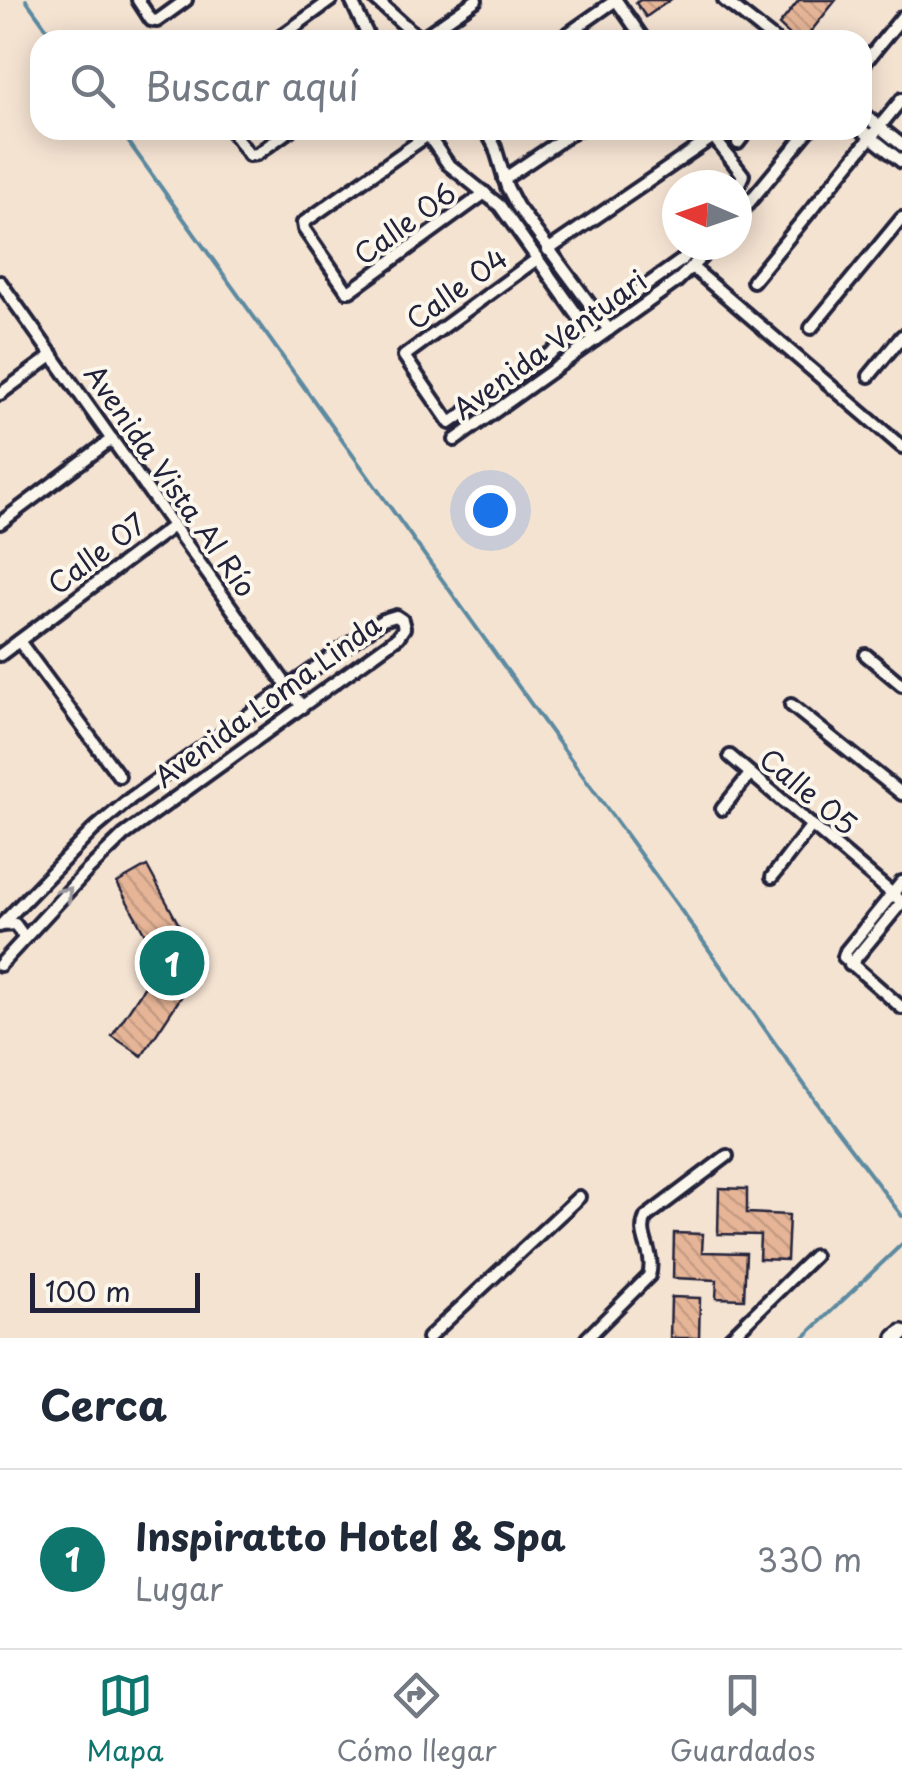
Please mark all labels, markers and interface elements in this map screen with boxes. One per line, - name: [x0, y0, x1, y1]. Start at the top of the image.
- search box: [30, 30, 872, 140]
- text: Buscar aquí: [145, 57, 359, 114]
- icon: search: [65, 58, 120, 113]
- north arrow: [662, 170, 752, 260]
- street label: Calle 06: [344, 171, 464, 275]
- street label: Calle 04: [396, 236, 516, 339]
- street label: Avenida Ventuari: [443, 259, 655, 429]
- street label: Avenida Vista Al Río: [75, 355, 268, 605]
- your location: [465, 485, 516, 536]
- street label: Calle 07: [38, 502, 154, 604]
- street label: Avenida Loma Linda: [145, 602, 390, 797]
- street label: Calle 05: [751, 737, 867, 845]
- one-way arrow: [54, 886, 72, 905]
- pin: 1: [140, 926, 204, 1000]
- scale bar: [30, 1268, 200, 1312]
- text: 100 m: [45, 1269, 131, 1312]
- text: Cerca: [40, 1372, 167, 1435]
- text: Inspiratto Hotel & Spa: [135, 1507, 566, 1564]
- text: 1: [65, 1535, 80, 1583]
- text: 330 m: [757, 1535, 862, 1583]
- text: Lugar: [135, 1564, 223, 1612]
- tab: Mapa: [87, 1668, 164, 1771]
- tab: Cómo llegar: [337, 1668, 497, 1771]
- tab: Guardados: [670, 1668, 815, 1771]

